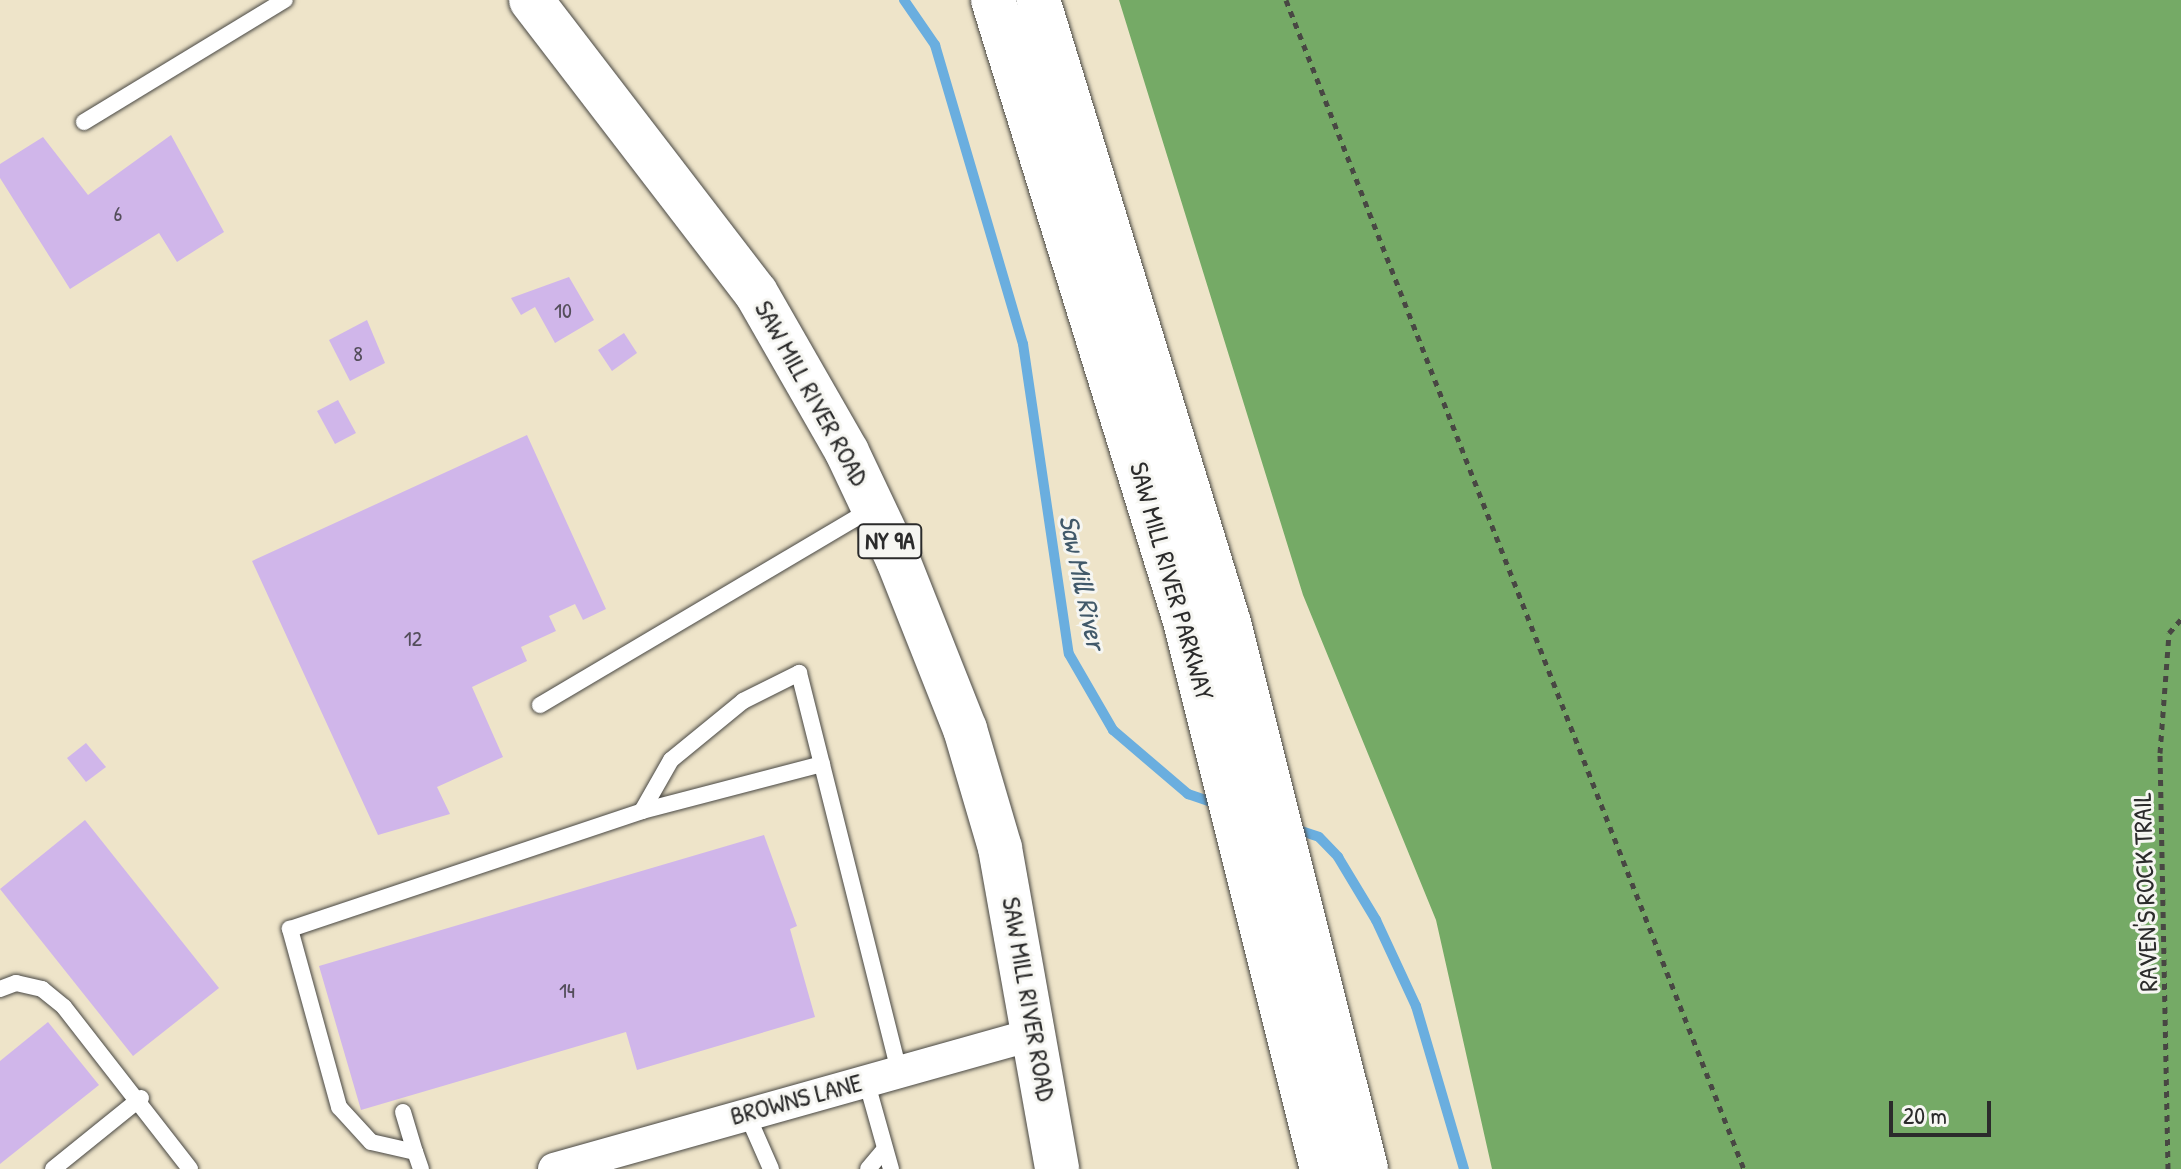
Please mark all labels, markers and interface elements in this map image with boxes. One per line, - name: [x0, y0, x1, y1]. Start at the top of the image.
- house number: 6: [114, 201, 122, 227]
- street label: SAW MILL RIVER ROAD: [748, 295, 876, 491]
- house number: 10: [554, 298, 572, 324]
- house number: 8: [353, 341, 363, 367]
- street label: SAW MILL RIVER PARKWAY: [1123, 458, 1221, 704]
- water label: Saw Mill River: [1052, 512, 1114, 652]
- road number: NY 9A: [856, 521, 924, 561]
- house number: 12: [404, 626, 422, 652]
- street label: RAVEN'S ROCK TRAIL: [2126, 792, 2164, 992]
- street label: SAW MILL RIVER ROAD: [996, 895, 1062, 1103]
- house number: 14: [559, 978, 575, 1004]
- street label: BROWNS LANE: [727, 1066, 865, 1132]
- scale bar: [1893, 1085, 1995, 1135]
- text: 20 m: [1903, 1099, 1947, 1131]

